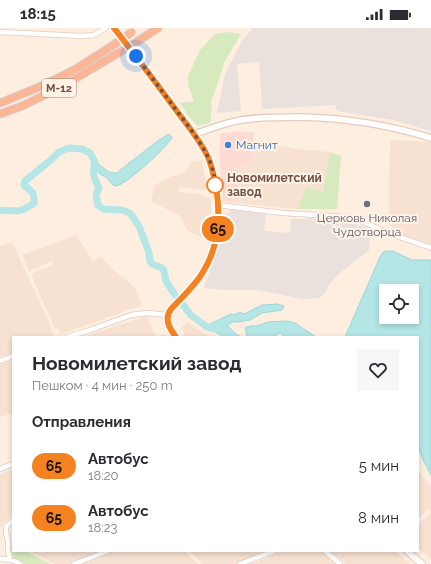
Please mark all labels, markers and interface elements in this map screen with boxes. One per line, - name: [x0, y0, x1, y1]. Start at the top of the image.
- text: 18:15: [20, 5, 56, 23]
- your location: [126, 46, 146, 66]
- road number: М-12: [42, 79, 76, 97]
- place label: Магнит: [236, 138, 278, 152]
- marker: Магнит: [223, 140, 233, 150]
- place label: Новомилетский завод: [227, 171, 322, 199]
- marker: Новомилетский завод: [206, 176, 224, 194]
- marker: Церковь Николая Чудотворца: [362, 199, 372, 209]
- place label: Церковь Николая Чудотворца: [317, 211, 417, 239]
- line badge: 65: [200, 216, 236, 242]
- text: 65: [210, 221, 226, 237]
- map controls: [379, 284, 419, 324]
- button: locate: [379, 284, 419, 324]
- button: heart: [357, 349, 399, 391]
- text: Новомилетский завод: [32, 352, 241, 374]
- text: Пешком · 4 мин · 250 m: [32, 378, 173, 393]
- text: Отправления: [32, 413, 131, 431]
- text: Автобус: [88, 450, 149, 468]
- text: 5 мин: [359, 457, 399, 475]
- text: 65: [46, 458, 62, 474]
- text: 18:20: [88, 468, 118, 483]
- text: Автобус: [88, 502, 149, 520]
- text: 8 мин: [358, 509, 399, 527]
- text: 65: [46, 510, 62, 526]
- text: 18:23: [88, 520, 117, 535]

